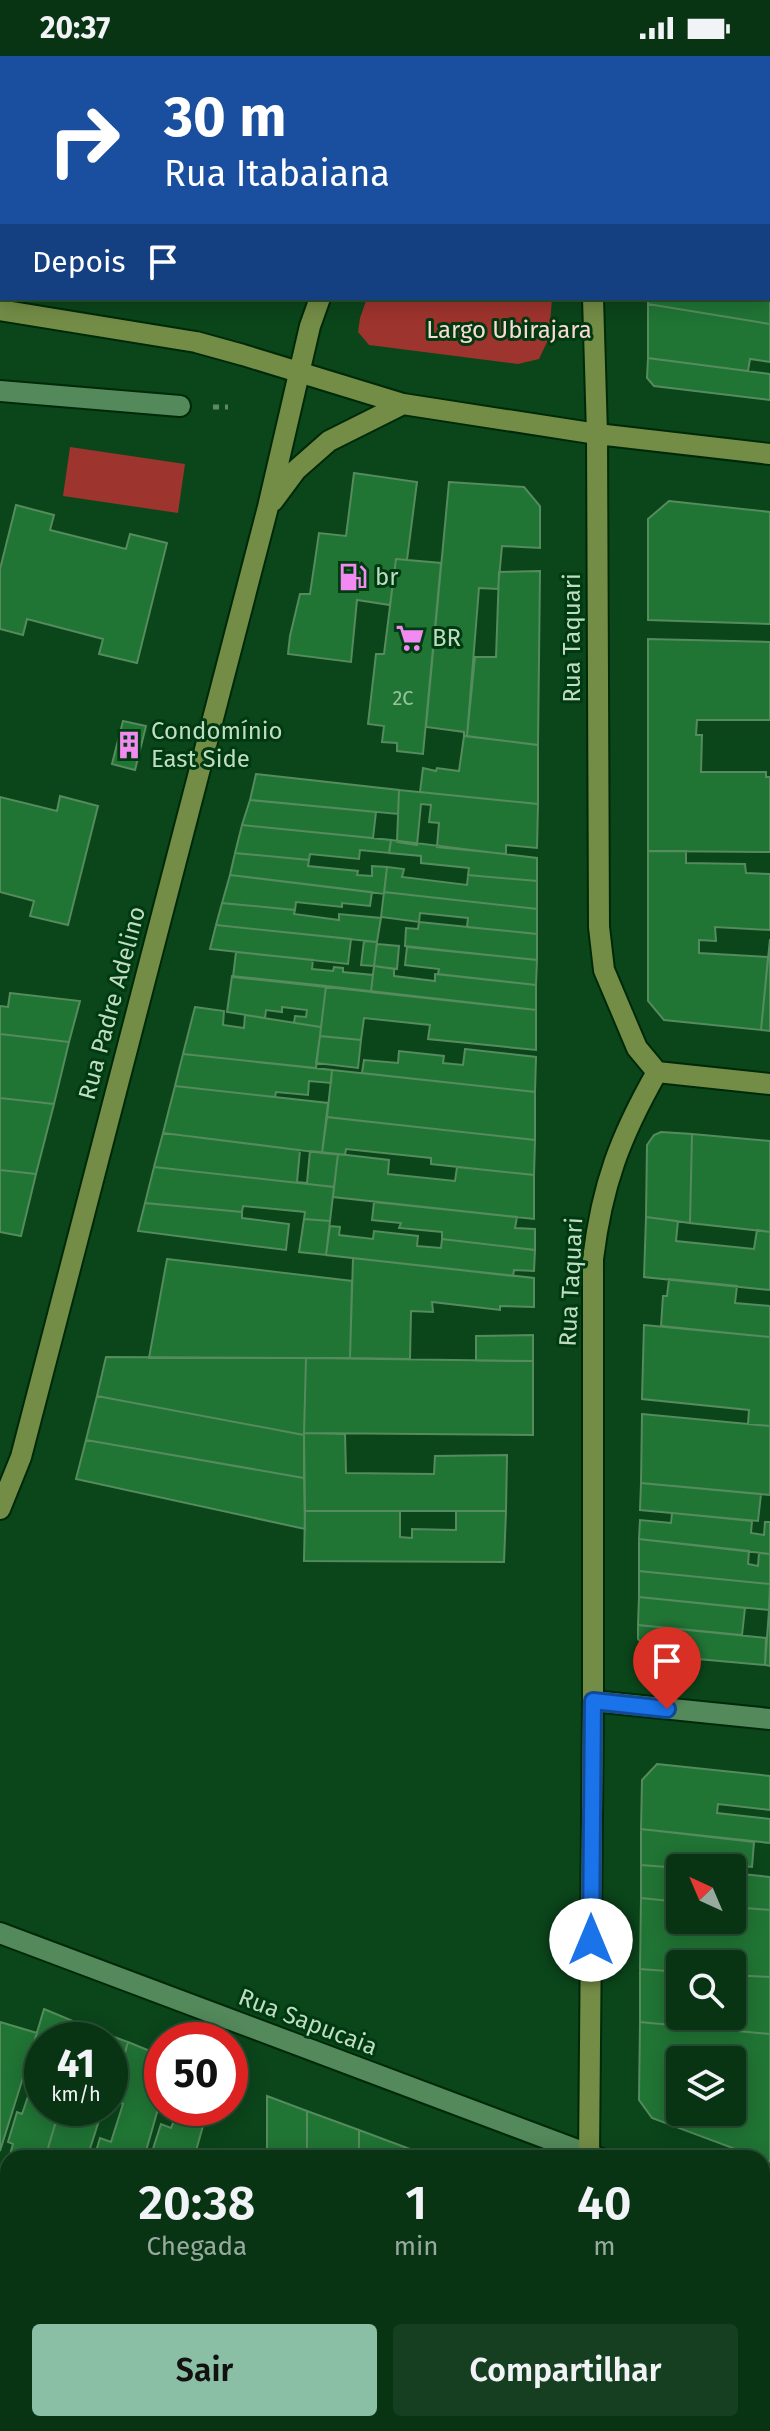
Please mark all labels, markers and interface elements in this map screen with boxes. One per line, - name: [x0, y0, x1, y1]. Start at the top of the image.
- text: 20:37: [40, 10, 110, 46]
- text: 30 m: [164, 84, 286, 151]
- icon: right: [32, 88, 136, 192]
- text: Rua Itabaiana: [164, 152, 390, 196]
- icon: arrive: [141, 240, 185, 284]
- text: Depois: [32, 244, 125, 280]
- park label: Largo Ubirajara: [426, 316, 592, 344]
- fuel station icon: br: [338, 562, 368, 592]
- place label: br: [375, 563, 399, 591]
- street label: Rua Taquari: [558, 573, 586, 703]
- supermarket icon: BR: [395, 623, 425, 653]
- place label: BR: [432, 624, 461, 652]
- house number: 2C: [393, 686, 413, 710]
- place label: Condomínio East Side: [151, 717, 283, 773]
- building icon: Condomínio East Side: [114, 730, 144, 760]
- street label: Rua Padre Adelino: [73, 903, 151, 1103]
- street label: Rua Taquari: [554, 1217, 588, 1347]
- pin: [633, 1627, 701, 1709]
- icon: arrive: [645, 1639, 689, 1683]
- north arrow: [666, 1854, 746, 1934]
- map controls: [666, 1854, 746, 2126]
- position arrow: [549, 1898, 633, 1982]
- button: search: [666, 1950, 746, 2030]
- street label: Rua Sapucaia: [235, 1983, 381, 2061]
- speed limit sign: 50: [144, 2022, 248, 2126]
- text: 41: [57, 2040, 95, 2088]
- button: layers: [666, 2046, 746, 2126]
- text: km/h: [51, 2082, 101, 2106]
- text: 20:38: [138, 2174, 255, 2232]
- text: 1: [405, 2174, 427, 2232]
- text: 40: [577, 2174, 632, 2232]
- text: Chegada: [147, 2231, 247, 2262]
- text: min: [394, 2231, 439, 2262]
- text: m: [593, 2231, 615, 2262]
- button: Sair: [32, 2324, 377, 2416]
- button: Compartilhar: [393, 2324, 738, 2416]

